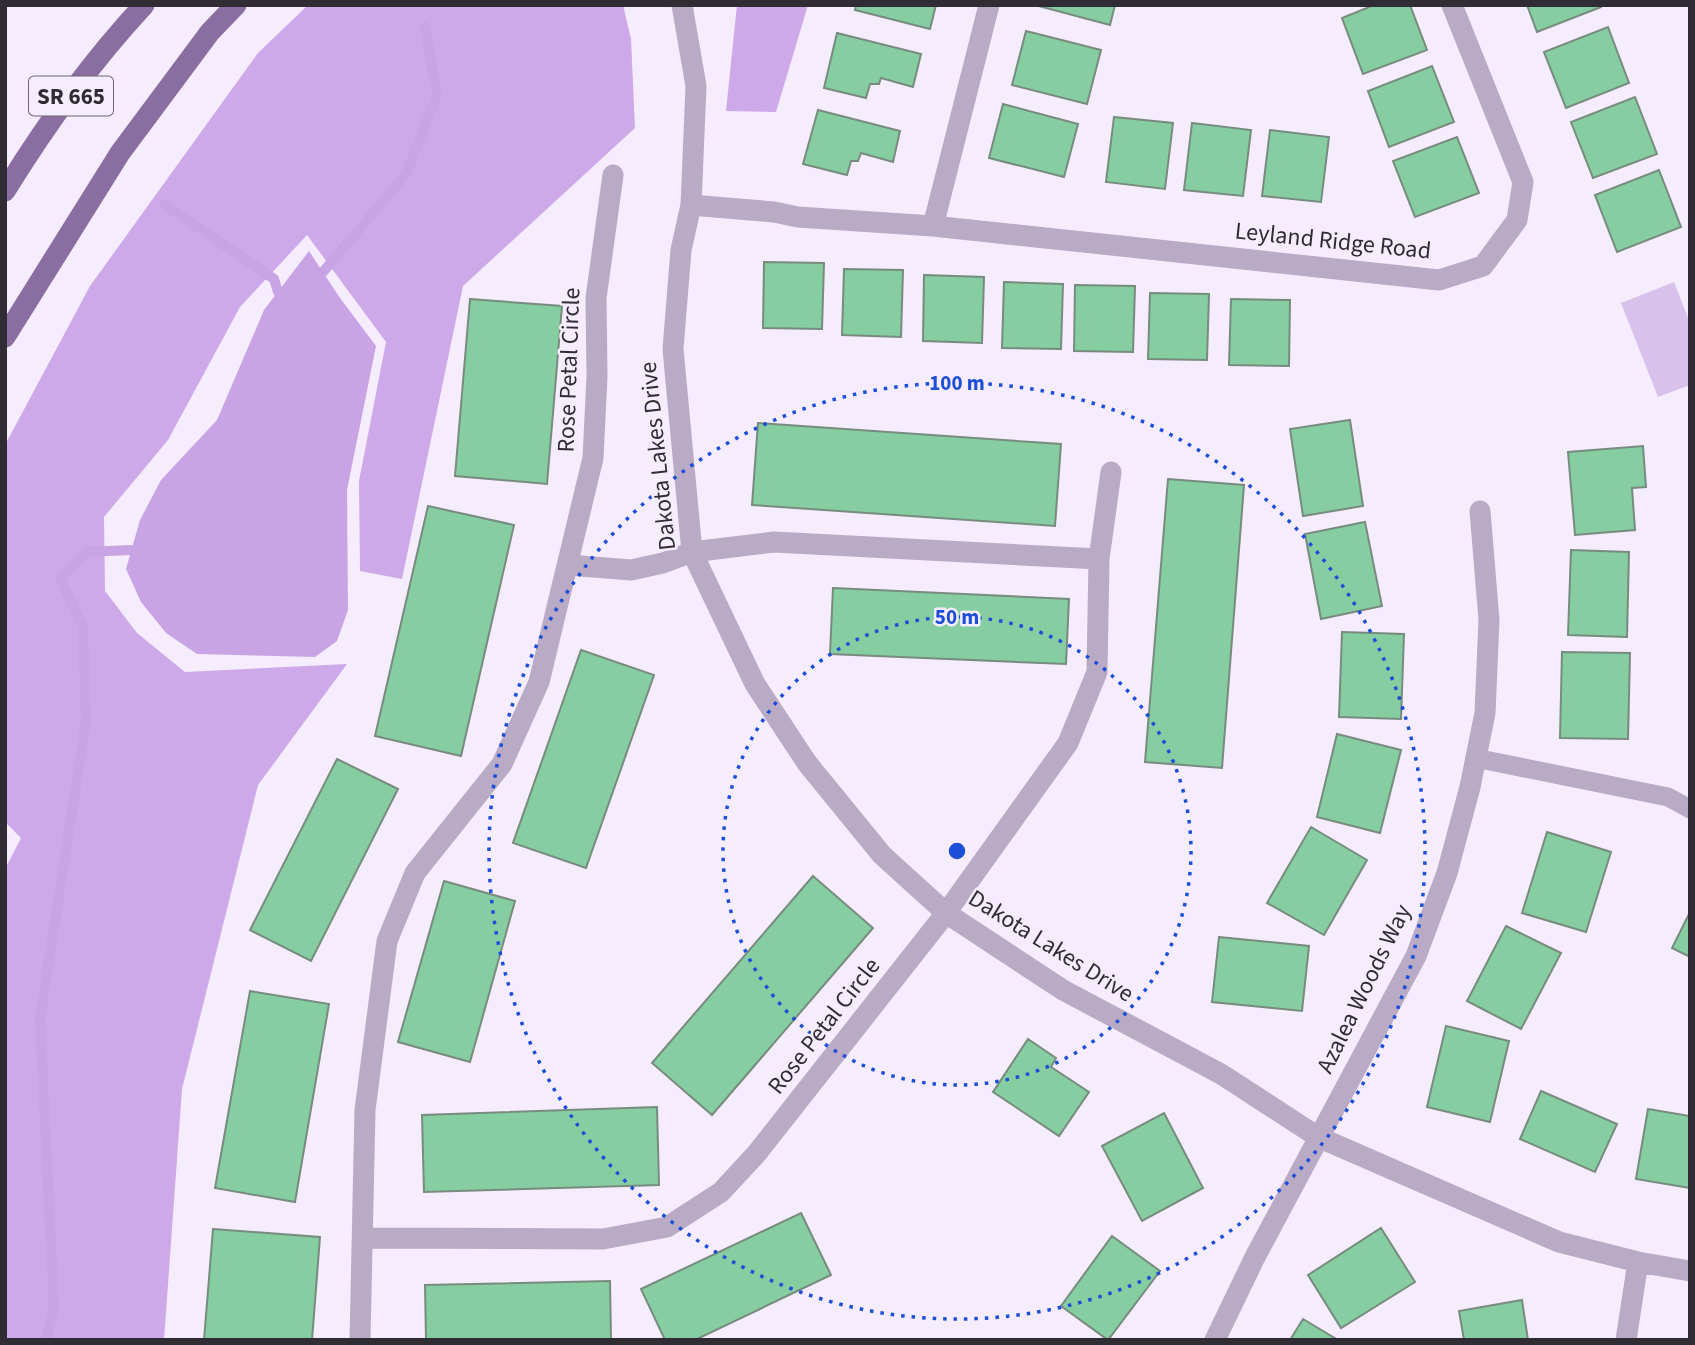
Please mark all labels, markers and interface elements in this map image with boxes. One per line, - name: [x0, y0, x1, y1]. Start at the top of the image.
- road number: SR 665: [29, 76, 113, 116]
- street label: Leyland Ridge Road: [1233, 213, 1433, 269]
- street label: Rose Petal Circle: [549, 287, 589, 453]
- street label: Dakota Lakes Drive: [631, 360, 685, 552]
- text: 100 m: [929, 368, 985, 398]
- text: 50 m: [935, 602, 979, 632]
- centre of rings: [945, 839, 969, 863]
- street label: Dakota Lakes Drive: [961, 881, 1141, 1011]
- street label: Azalea Woods Way: [1308, 899, 1420, 1079]
- street label: Rose Petal Circle: [759, 950, 889, 1102]

